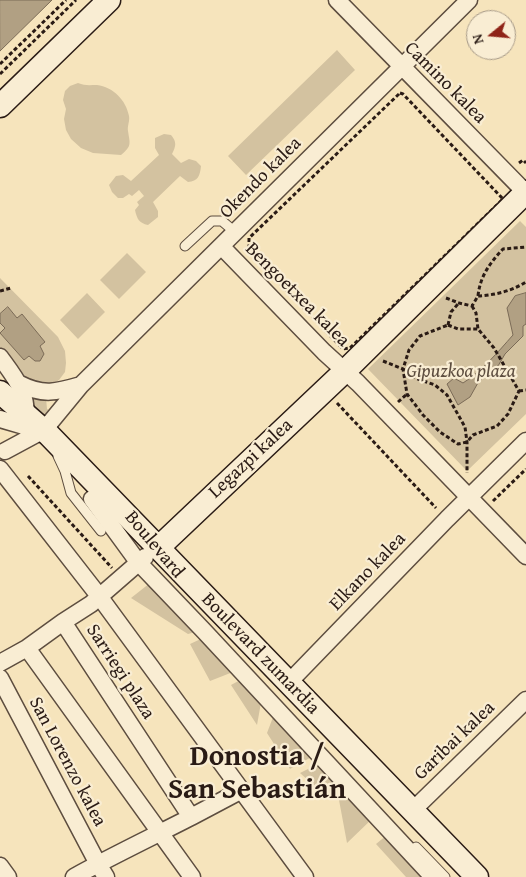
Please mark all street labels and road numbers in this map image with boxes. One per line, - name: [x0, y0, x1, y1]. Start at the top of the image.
- street label: Camino kalea: [399, 37, 491, 129]
- street label: Okendo kalea: [215, 132, 307, 224]
- street label: Bengoetxea kalea: [240, 238, 354, 352]
- street label: Legazpi kalea: [204, 414, 298, 504]
- street label: Boulevard: [119, 507, 189, 583]
- street label: Elkano kalea: [325, 528, 411, 616]
- street label: Boulevard zumardia: [196, 588, 324, 720]
- street label: Sarriegi plaza: [81, 620, 159, 724]
- street label: San Lorenzo kalea: [23, 693, 111, 831]
- street label: Garibai kalea: [410, 697, 500, 785]

